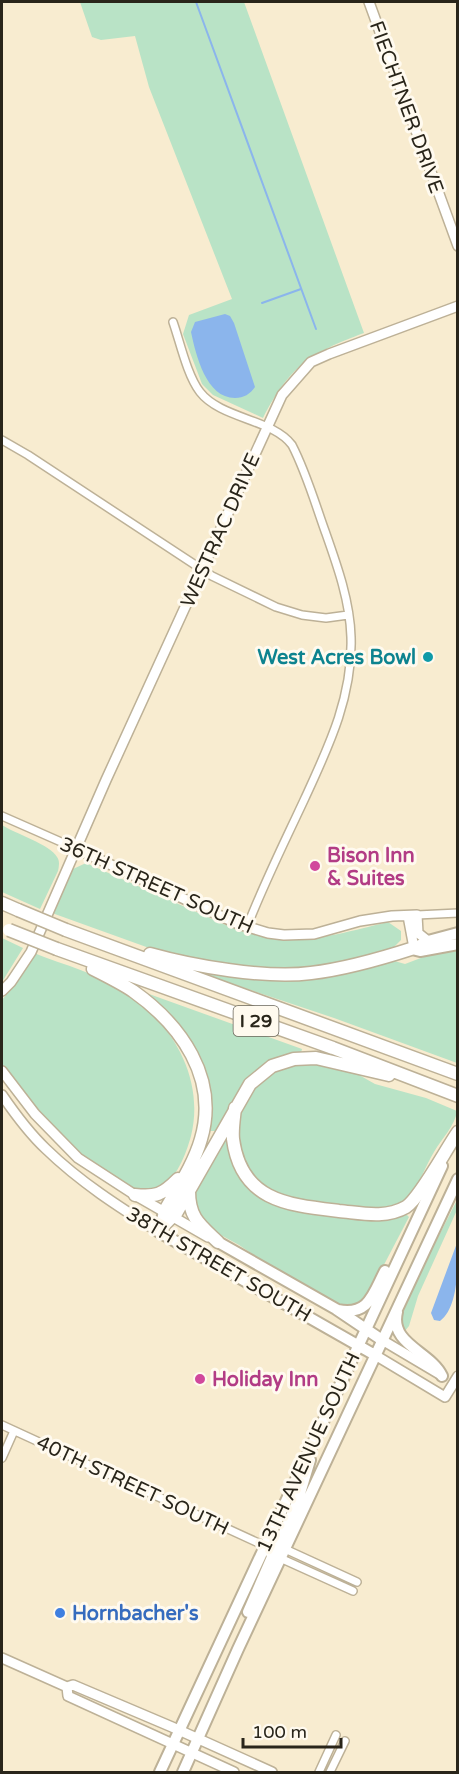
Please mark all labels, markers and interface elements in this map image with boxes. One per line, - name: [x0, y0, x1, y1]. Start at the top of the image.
- street label: FIECHTNER DRIVE: [364, 18, 448, 197]
- street label: WESTRAC DRIVE: [176, 450, 266, 611]
- place label: West Acres Bowl: [258, 646, 416, 670]
- marker: West Acres Bowl: [421, 650, 435, 664]
- street label: 36TH STREET SOUTH: [56, 832, 257, 939]
- place label: Bison Inn & Suites: [327, 844, 415, 891]
- marker: Bison Inn & Suites: [308, 859, 322, 873]
- road number: I 29: [234, 1006, 278, 1036]
- street label: 38TH STREET SOUTH: [122, 1202, 315, 1328]
- street label: 13TH AVENUE SOUTH: [252, 1348, 366, 1556]
- place label: Holiday Inn: [212, 1368, 318, 1392]
- marker: Holiday Inn: [193, 1372, 207, 1386]
- street label: 40TH STREET SOUTH: [33, 1431, 233, 1541]
- place label: Hornbacher's: [72, 1602, 199, 1626]
- marker: Hornbacher's: [53, 1606, 67, 1620]
- scale bar: [243, 1711, 340, 1749]
- text: 100 m: [252, 1721, 307, 1743]

